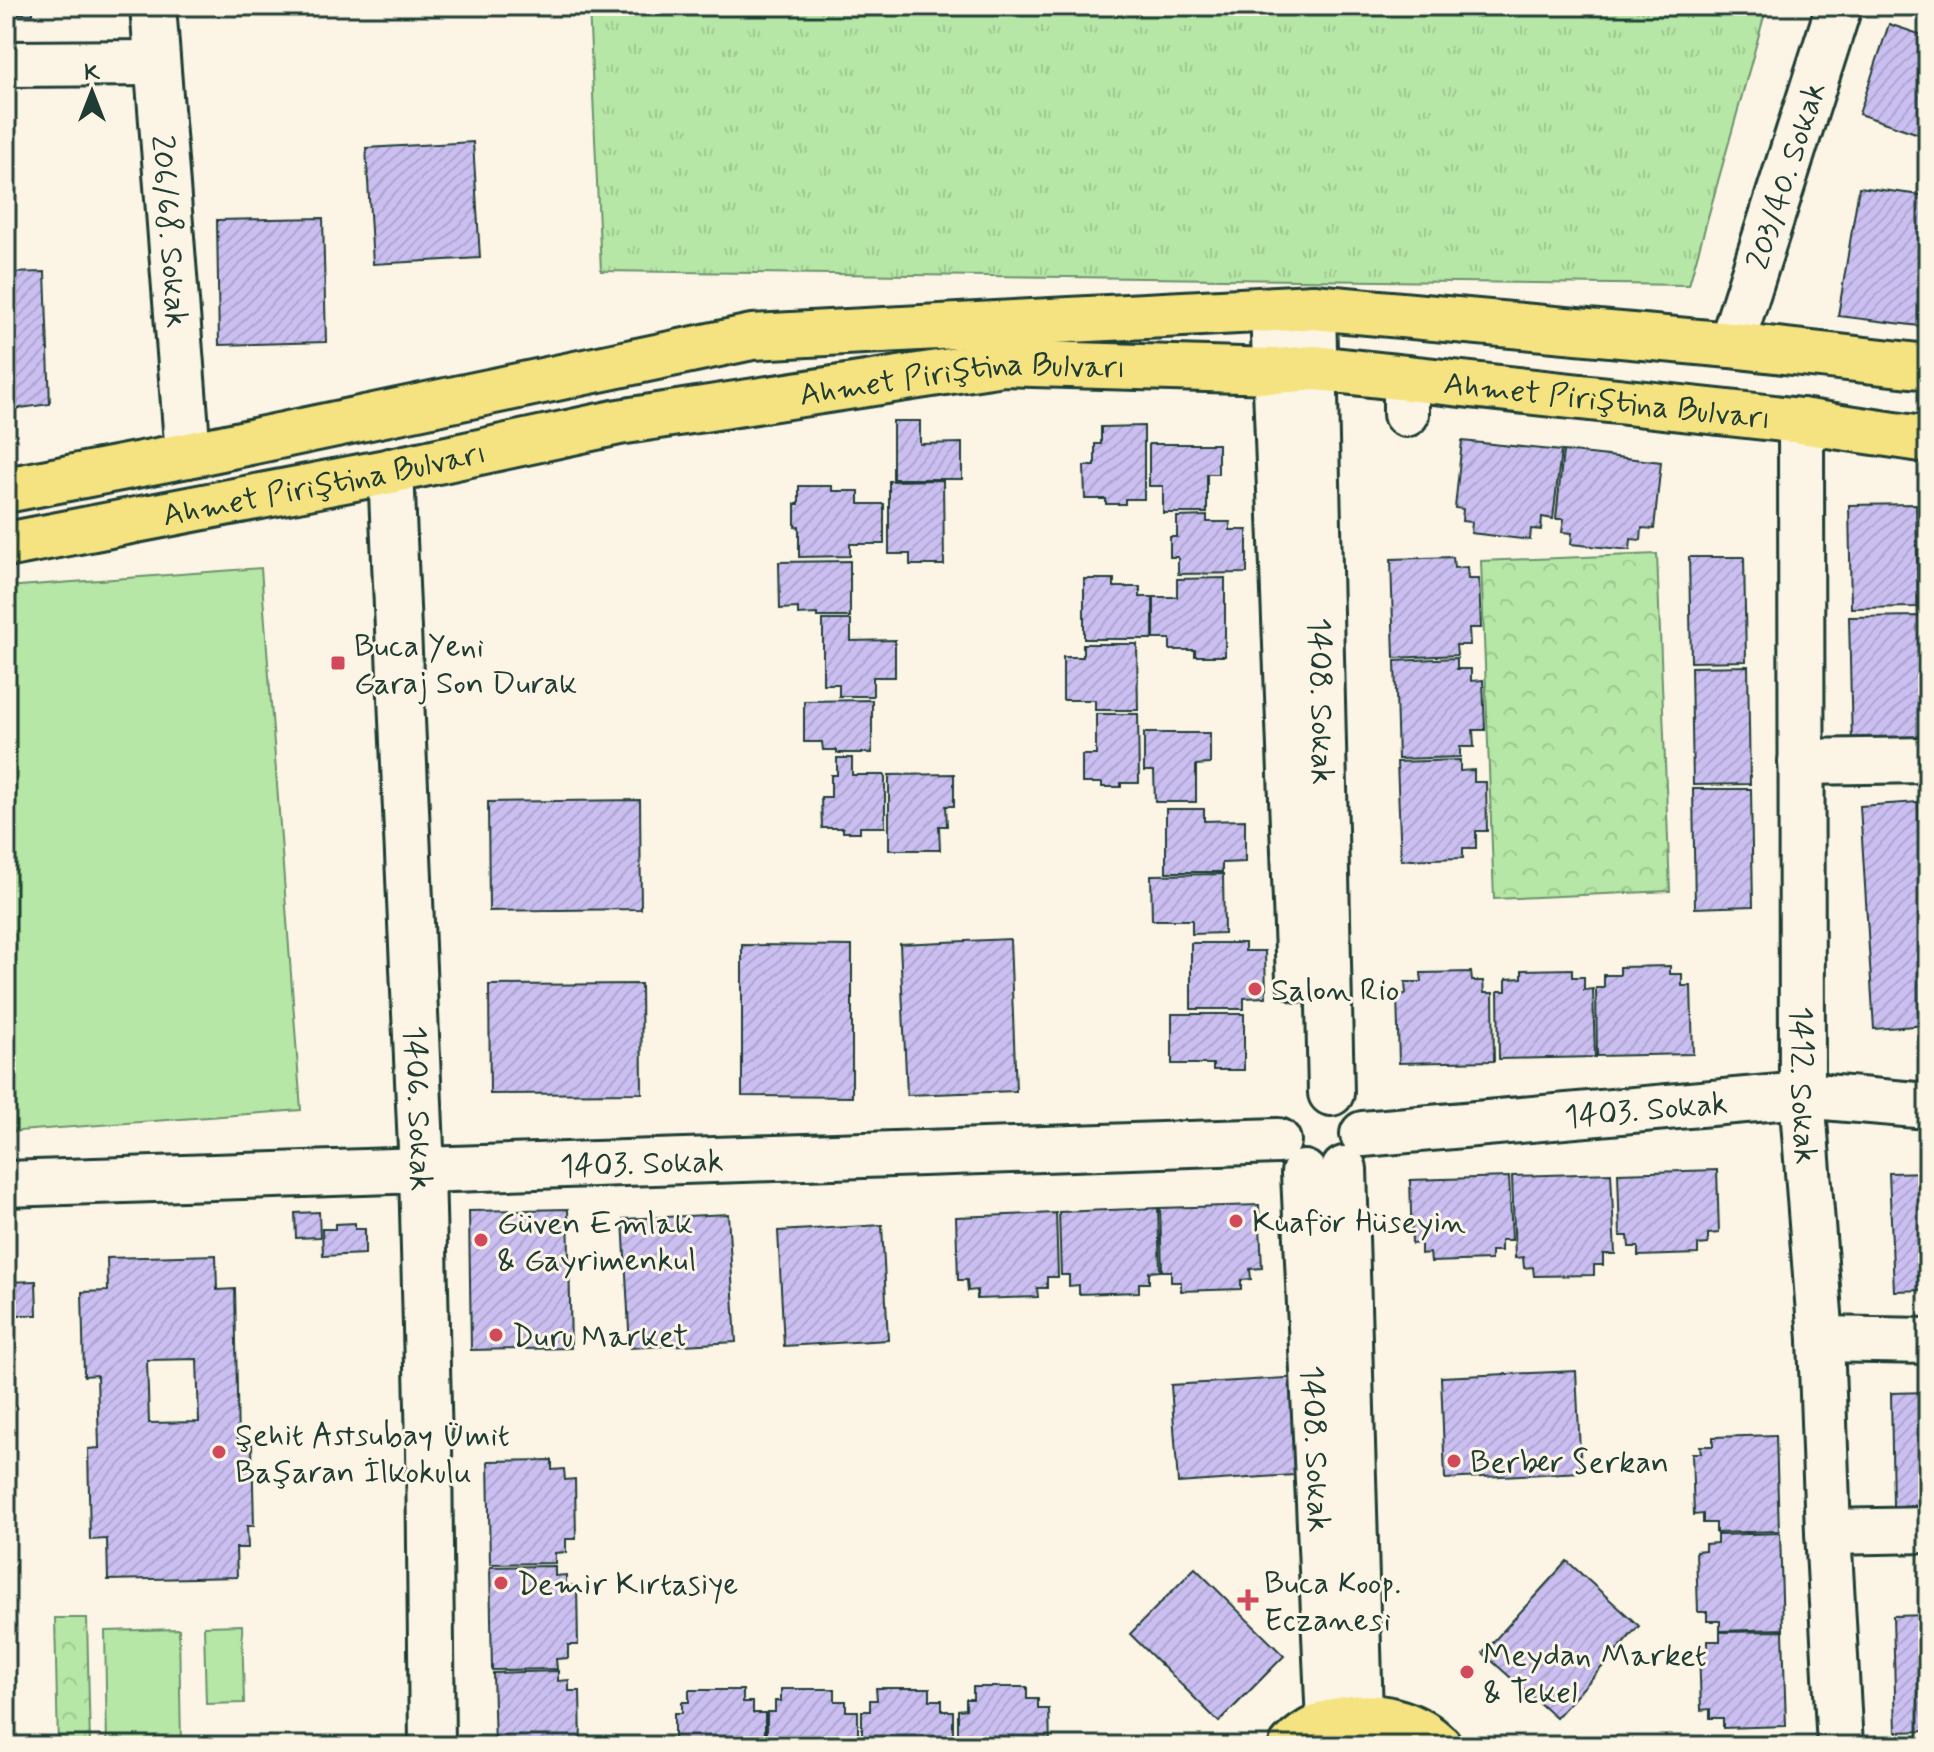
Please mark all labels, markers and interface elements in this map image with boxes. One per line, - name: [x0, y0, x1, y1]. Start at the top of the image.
- north arrow: [52, 52, 132, 132]
- text: K: [84, 60, 100, 88]
- street label: 203/40. Sokak: [1737, 77, 1836, 275]
- street label: 206/68. Sokak: [140, 133, 197, 329]
- street label: Ahmet Piriştina Bulvarı: [796, 344, 1126, 417]
- street label: Ahmet Piriştina Bulvarı: [1441, 363, 1773, 441]
- street label: Ahmet Piriştina Bulvarı: [159, 432, 490, 537]
- street label: 1408. Sokak: [1297, 617, 1343, 785]
- place label: Buca Yeni Garaj Son Durak: [354, 626, 577, 705]
- marker: Buca Yeni Garaj Son Durak: [329, 654, 347, 672]
- place label: Salon Rio: [1271, 970, 1399, 1012]
- marker: Salon Rio: [1246, 980, 1264, 998]
- street label: 1412. Sokak: [1779, 1006, 1826, 1166]
- street label: 1406. Sokak: [393, 1025, 442, 1192]
- street label: 1403. Sokak: [1563, 1083, 1729, 1139]
- street label: 1403. Sokak: [559, 1141, 724, 1188]
- place label: Kuaför Hüseyin: [1252, 1202, 1466, 1244]
- place label: Güven Emlak & Gayrimenkul: [497, 1203, 697, 1282]
- marker: Kuaför Hüseyin: [1227, 1212, 1245, 1230]
- marker: Güven Emlak & Gayrimenkul: [472, 1231, 490, 1249]
- place label: Duru Market: [512, 1316, 688, 1358]
- marker: Duru Market: [487, 1326, 505, 1344]
- street label: 1408. Sokak: [1290, 1364, 1339, 1533]
- place label: Şehit Astsubay Ümit Başaran İlkokulu: [235, 1415, 510, 1494]
- place label: Berber Serkan: [1470, 1442, 1669, 1484]
- marker: Şehit Astsubay Ümit Başaran İlkokulu: [210, 1443, 228, 1461]
- marker: Berber Serkan: [1445, 1452, 1463, 1470]
- place label: Buca Koop. Eczanesi: [1264, 1563, 1401, 1642]
- place label: Demir Kırtasiye: [517, 1564, 738, 1606]
- marker: Demir Kırtasiye: [492, 1574, 510, 1592]
- marker: Buca Koop. Eczanesi: [1239, 1591, 1257, 1609]
- place label: Meydan Market & Tekel: [1483, 1635, 1707, 1714]
- marker: Meydan Market & Tekel: [1458, 1663, 1476, 1681]

